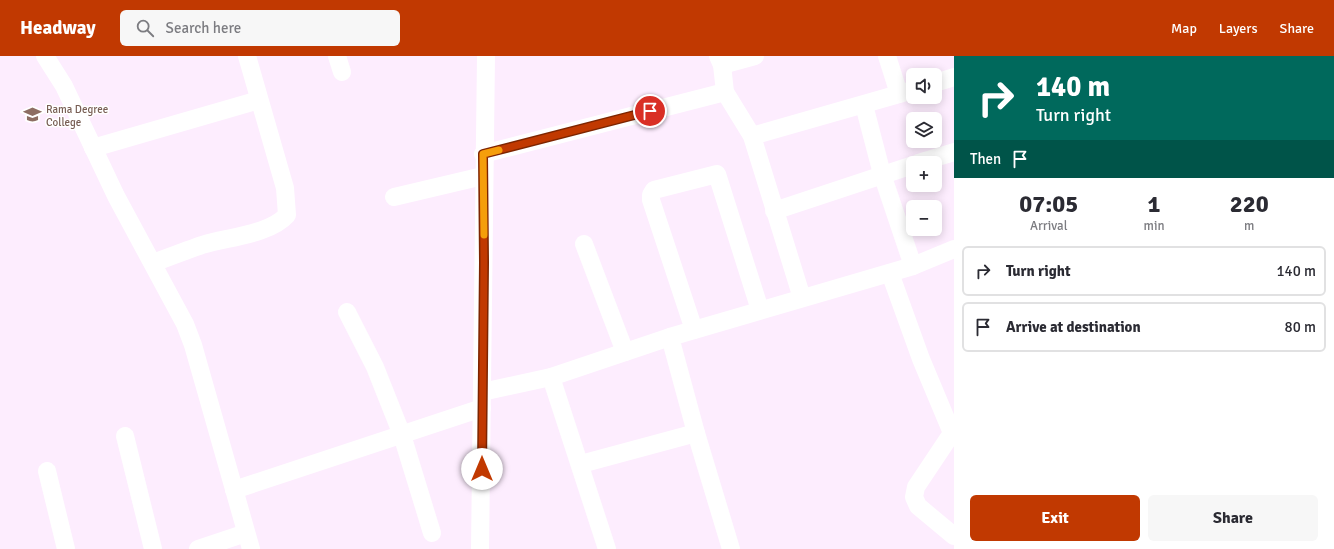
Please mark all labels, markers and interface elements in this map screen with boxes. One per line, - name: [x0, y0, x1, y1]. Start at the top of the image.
- search box: [120, 10, 400, 46]
- text: Headway: [20, 16, 96, 40]
- icon: search: [134, 17, 156, 39]
- text: Search here: [166, 19, 241, 37]
- text: Map: [1171, 20, 1197, 37]
- text: Layers: [1219, 20, 1258, 37]
- text: Share: [1280, 20, 1314, 37]
- map controls: [906, 68, 942, 236]
- button: sound: [906, 68, 942, 104]
- text: 140 m: [1036, 70, 1110, 104]
- icon: right: [970, 72, 1022, 124]
- pin: [633, 94, 667, 128]
- icon: arrive: [639, 100, 661, 122]
- place label: Rama Degree College: [46, 103, 108, 129]
- text: Turn right: [1036, 104, 1111, 126]
- school or university icon: Rama Degree College: [23, 105, 43, 125]
- button: layers: [906, 112, 942, 148]
- icon: arrive: [1009, 148, 1031, 170]
- text: Then: [970, 150, 1001, 168]
- button: +: [906, 156, 942, 192]
- text: 07:05: [1019, 189, 1078, 219]
- text: 1: [1148, 189, 1160, 219]
- text: 220: [1230, 189, 1269, 219]
- button: −: [906, 200, 942, 236]
- text: Arrival: [1030, 218, 1067, 234]
- text: min: [1144, 218, 1165, 234]
- text: m: [1244, 218, 1254, 234]
- icon: right: [972, 260, 994, 282]
- text: Turn right: [1006, 262, 1071, 280]
- text: 140 m: [1276, 262, 1316, 280]
- icon: arrive: [972, 316, 994, 338]
- text: Arrive at destination: [1006, 318, 1141, 336]
- text: 80 m: [1285, 318, 1316, 336]
- position arrow: [461, 448, 503, 490]
- button: Exit: [970, 495, 1140, 541]
- button: Share: [1148, 495, 1318, 541]

